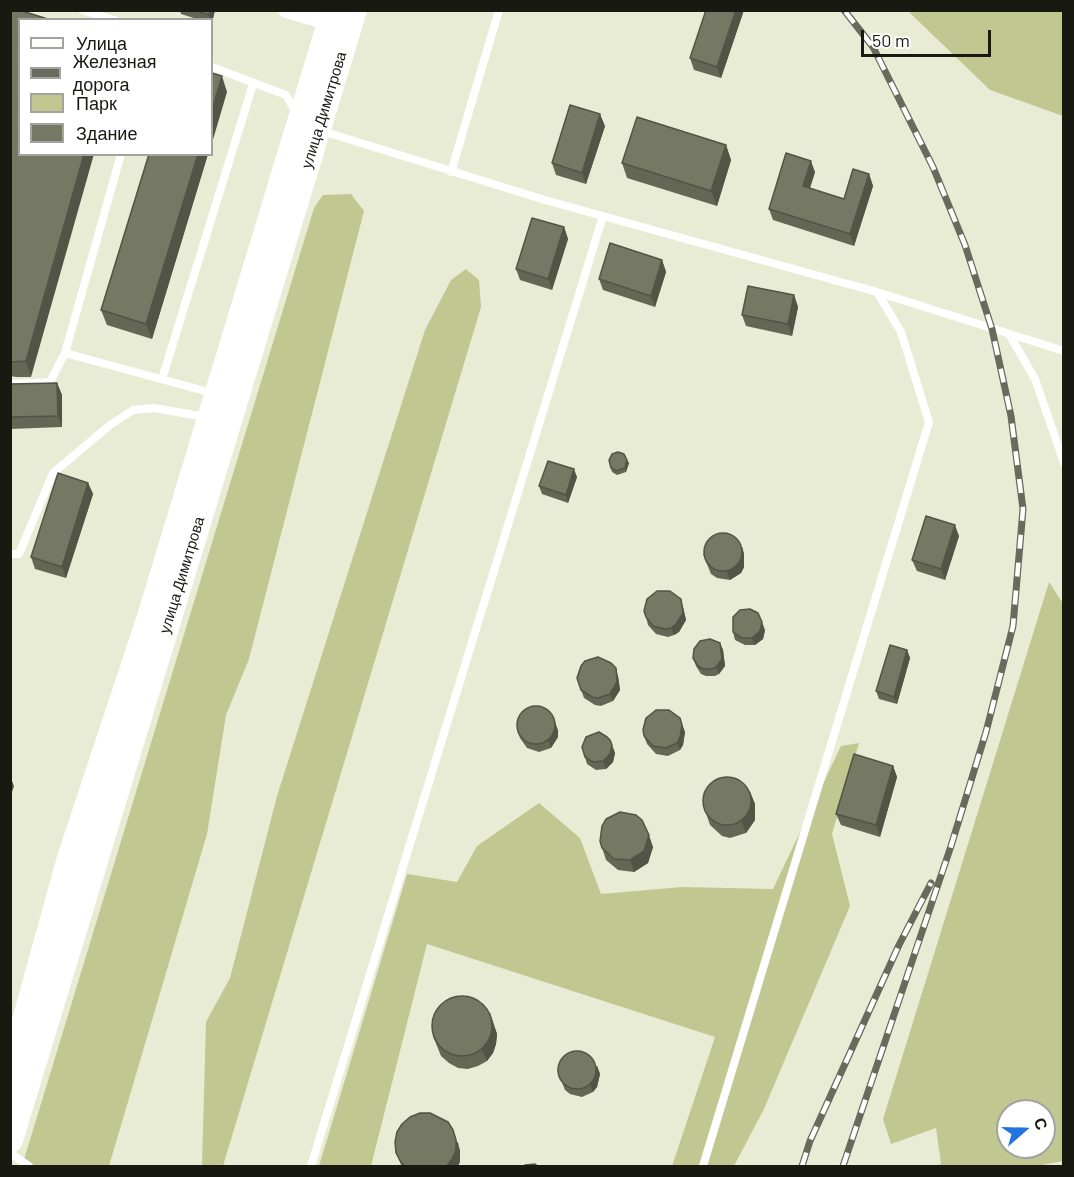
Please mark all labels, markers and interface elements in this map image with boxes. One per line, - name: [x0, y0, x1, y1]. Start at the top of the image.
- legend: [18, 18, 213, 156]
- scale bar: [864, 18, 994, 56]
- text: 50 m: [872, 29, 910, 51]
- text: Улица: [76, 32, 127, 54]
- street label: улица Димитрова: [298, 49, 350, 171]
- text: Железная дорога: [73, 50, 157, 95]
- text: Парк: [76, 92, 117, 114]
- text: Здание: [76, 122, 137, 144]
- street label: улица Димитрова: [156, 514, 208, 636]
- north arrow: [996, 1099, 1056, 1159]
- text: С: [1031, 1115, 1052, 1132]

